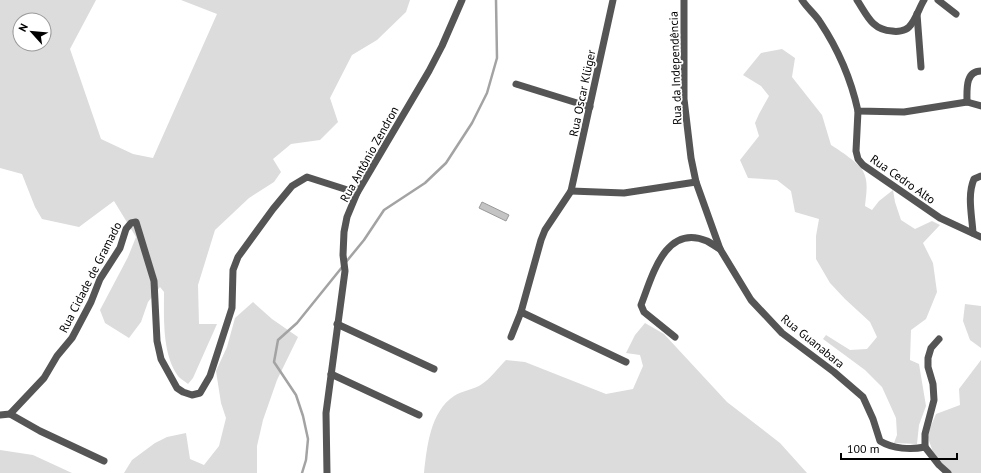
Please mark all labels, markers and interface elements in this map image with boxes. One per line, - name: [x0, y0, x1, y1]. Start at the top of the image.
- street label: Rua da Independência: [666, 11, 684, 125]
- north arrow: [12, 12, 52, 52]
- text: N: [15, 21, 31, 34]
- street label: Rua Oscar Klüger: [565, 48, 599, 138]
- street label: Rua Antônio Zendron: [336, 103, 402, 205]
- street label: Rua Cedro Alto: [868, 151, 938, 207]
- street label: Rua Cidade de Gramado: [55, 219, 125, 335]
- street label: Rua Guanabara: [778, 311, 848, 371]
- scale bar: [841, 435, 957, 461]
- text: 100 m: [847, 441, 880, 456]

